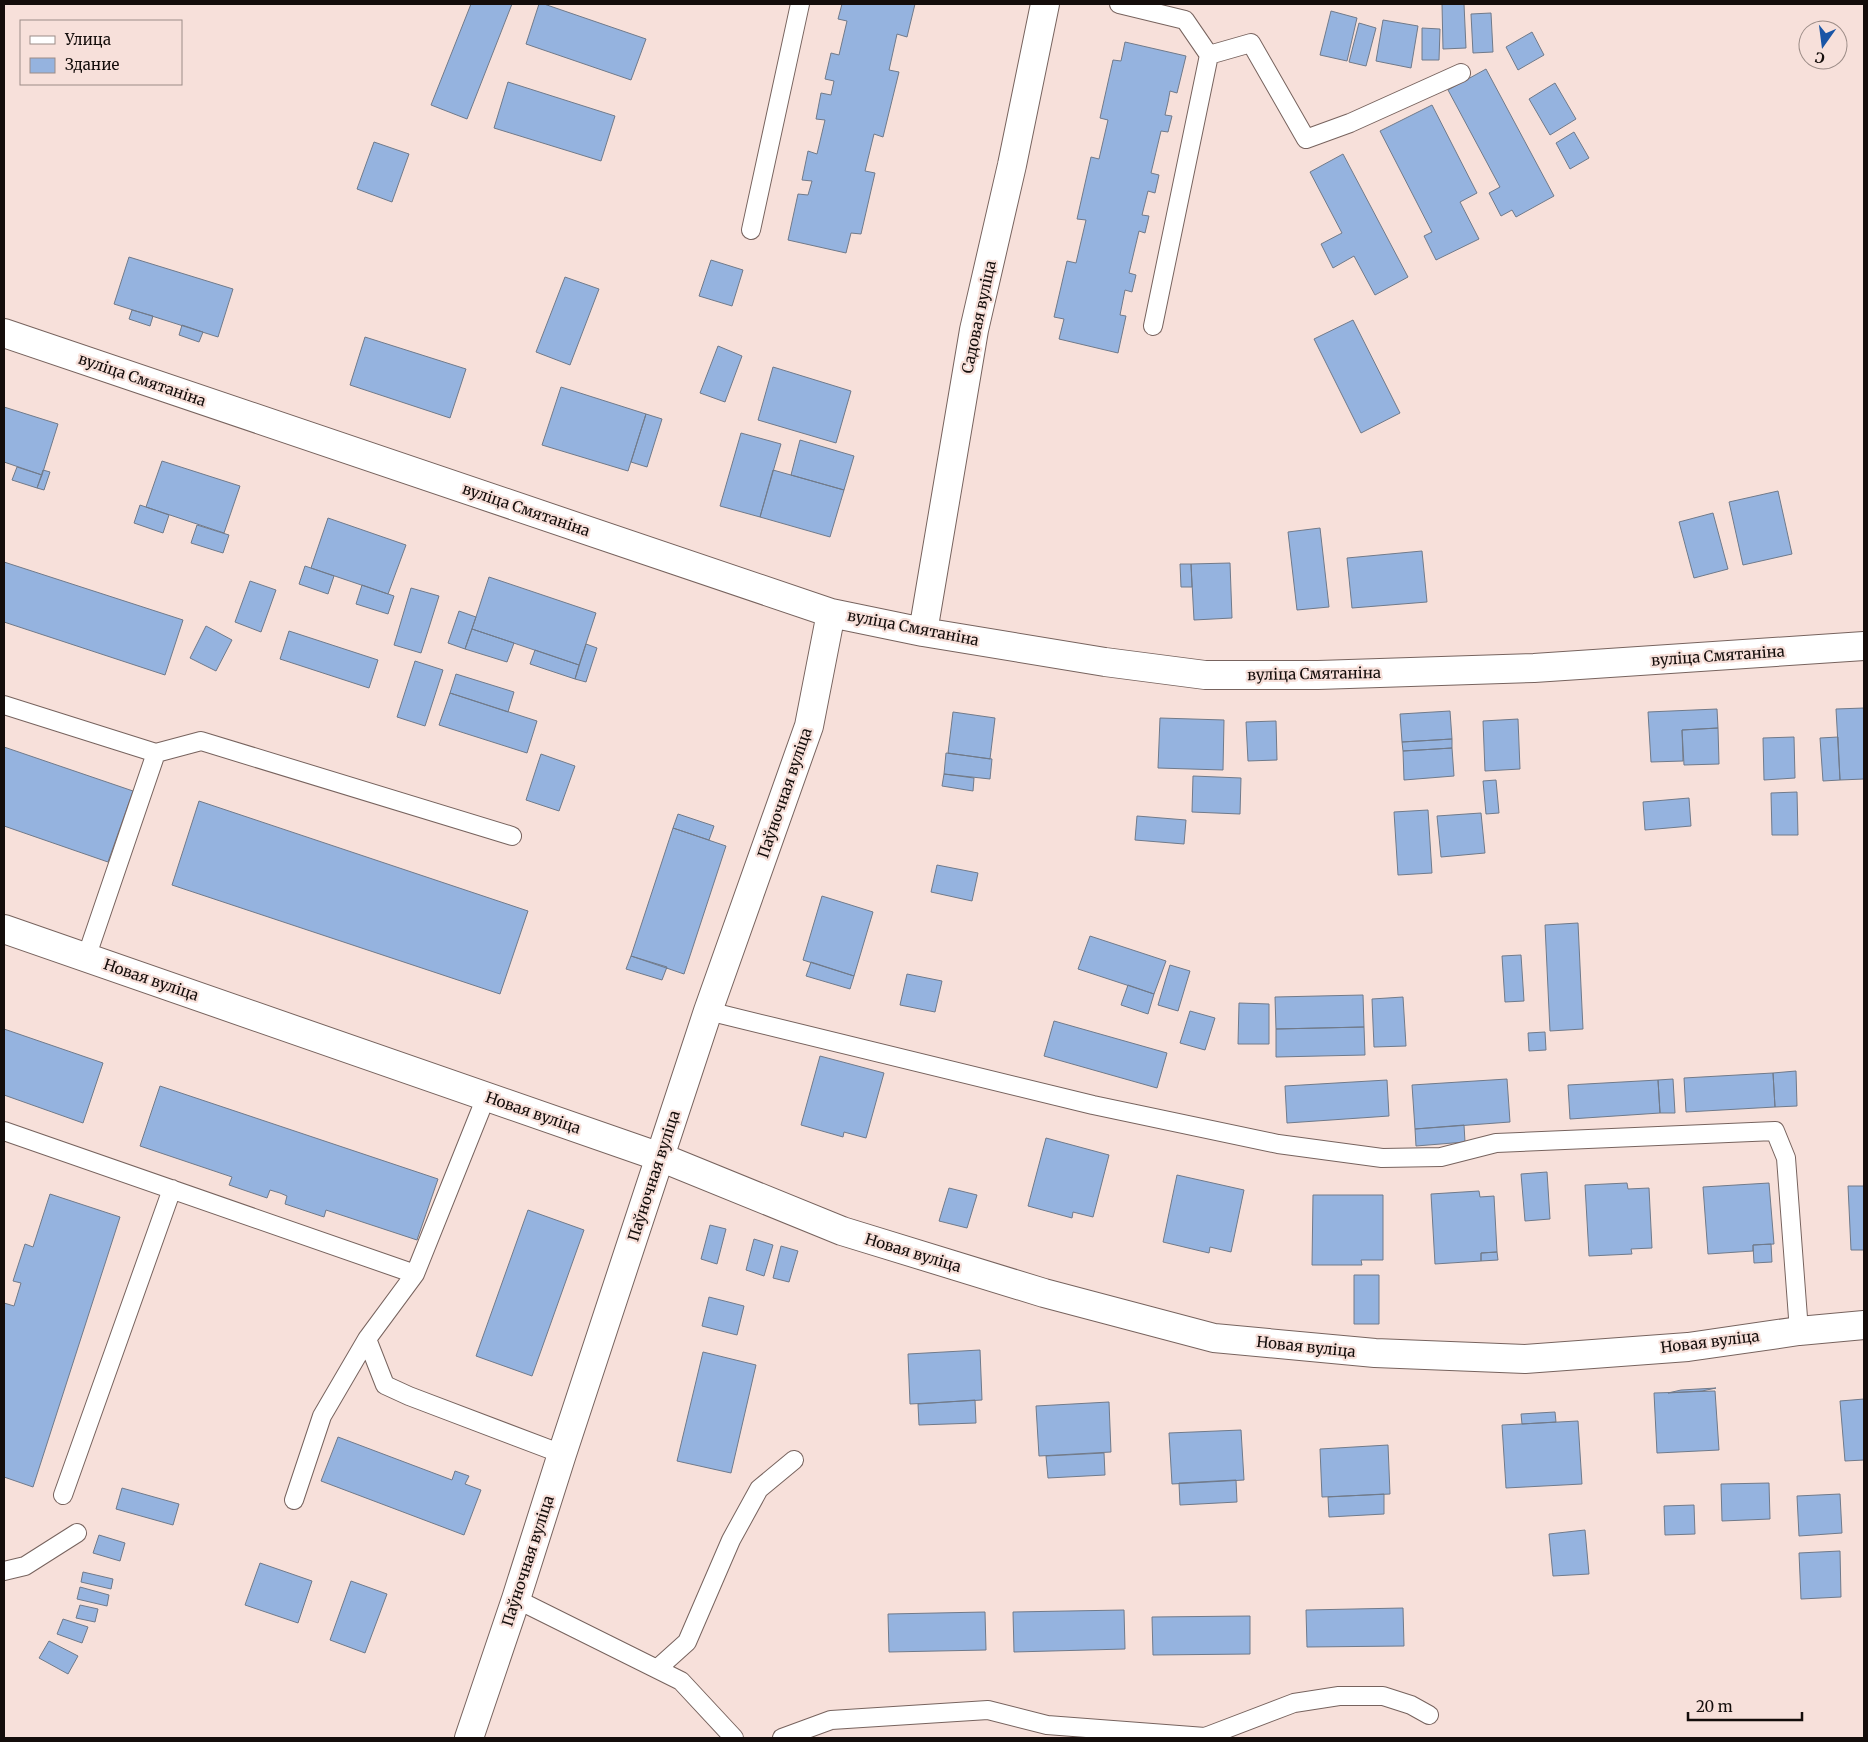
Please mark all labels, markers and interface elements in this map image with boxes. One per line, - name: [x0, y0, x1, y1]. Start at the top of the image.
- legend: [20, 20, 182, 85]
- north arrow: [1798, 20, 1848, 70]
- text: Улица: [64, 30, 111, 49]
- text: С: [1813, 48, 1827, 67]
- text: Здание: [65, 55, 119, 74]
- street label: Садовая вуліца: [957, 259, 1000, 375]
- street label: вуліца Смятаніна: [76, 349, 209, 410]
- street label: вуліца Смятаніна: [460, 479, 593, 540]
- street label: вуліца Смятаніна: [846, 605, 981, 650]
- street label: вуліца Смятаніна: [1651, 641, 1785, 670]
- street label: вуліца Смятаніна: [1247, 663, 1381, 684]
- street label: Паўночная вуліца: [753, 725, 816, 861]
- street label: Новая вуліца: [101, 954, 201, 1005]
- street label: Новая вуліца: [483, 1087, 583, 1138]
- street label: Паўночная вуліца: [623, 1108, 684, 1244]
- street label: Новая вуліца: [863, 1229, 963, 1276]
- street label: Новая вуліца: [1659, 1326, 1760, 1357]
- street label: Новая вуліца: [1256, 1332, 1356, 1361]
- street label: Паўночная вуліца: [497, 1493, 558, 1629]
- scale bar: [1688, 1690, 1802, 1722]
- text: 20 m: [1696, 1697, 1733, 1716]

